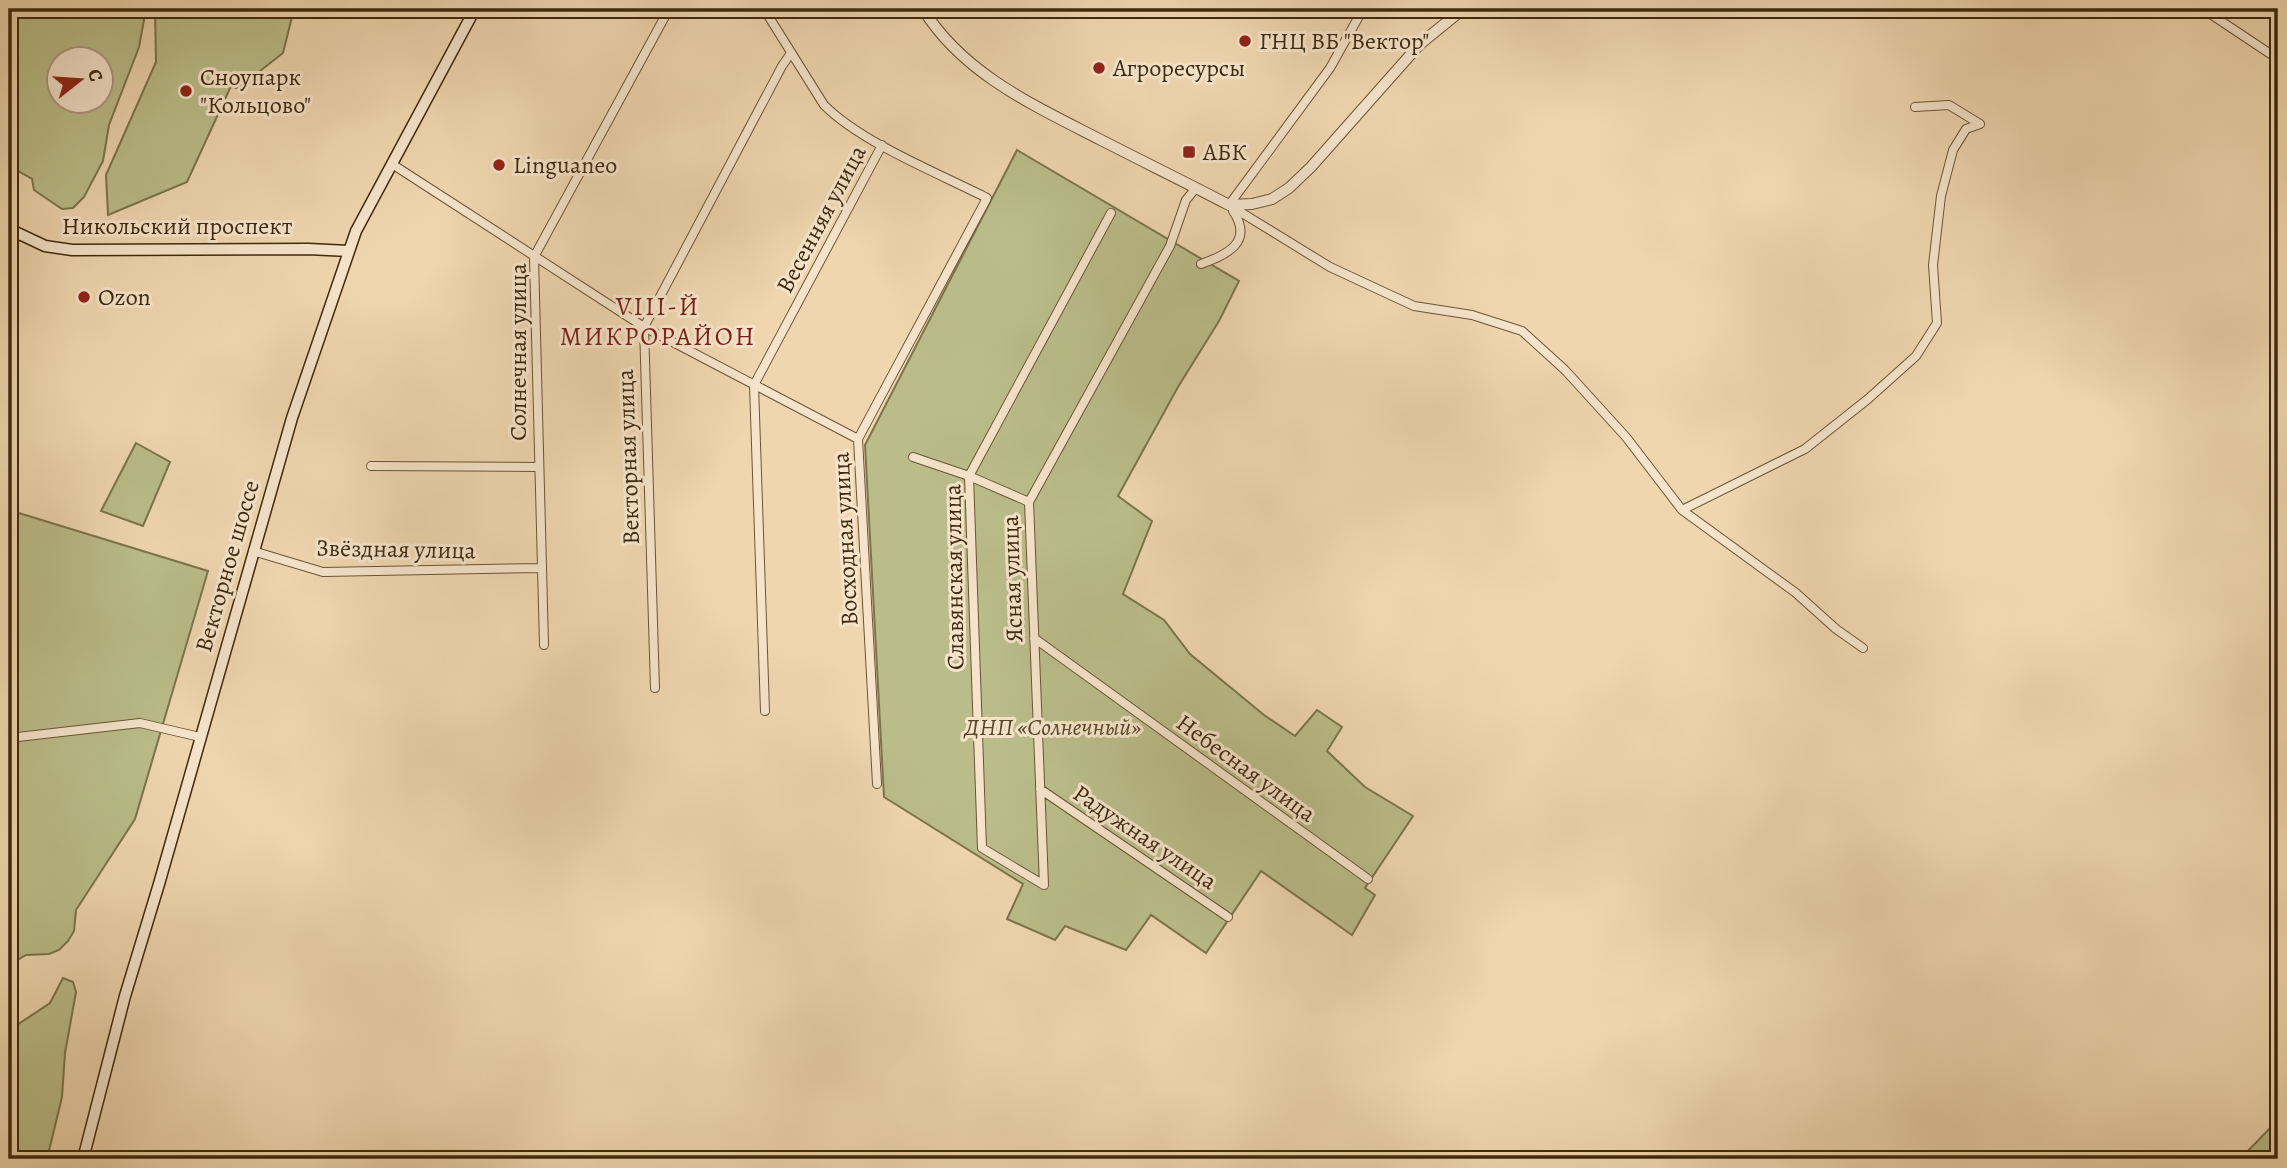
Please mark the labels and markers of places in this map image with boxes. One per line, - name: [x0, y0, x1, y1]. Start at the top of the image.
- place label: ГНЦ ВБ "Вектор": [1259, 25, 1429, 57]
- marker: ГНЦ ВБ "Вектор": [1237, 33, 1253, 49]
- place label: Агроресурсы: [1112, 52, 1245, 84]
- marker: Агроресурсы: [1091, 60, 1107, 76]
- place label: Сноупарк "Кольцово": [200, 61, 311, 121]
- marker: Сноупарк "Кольцово": [178, 83, 194, 99]
- place label: АБК: [1202, 136, 1247, 168]
- marker: АБК: [1181, 144, 1197, 160]
- place label: Linguaneo: [513, 149, 617, 181]
- marker: Linguaneo: [491, 157, 507, 173]
- place label: Ozon: [98, 281, 151, 313]
- marker: Ozon: [76, 289, 92, 305]

